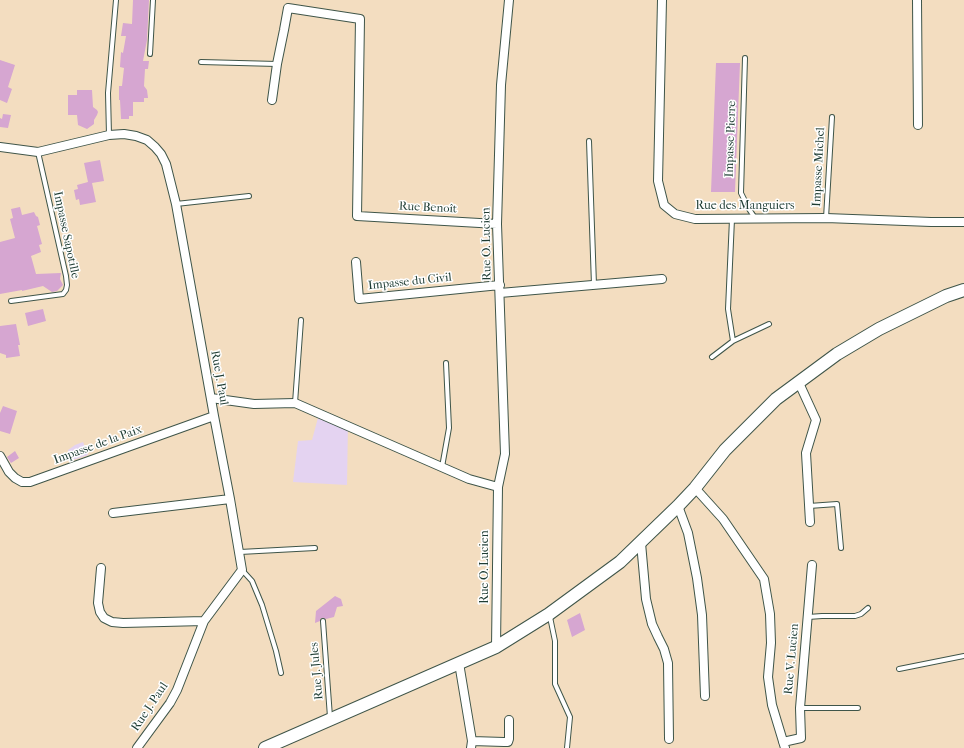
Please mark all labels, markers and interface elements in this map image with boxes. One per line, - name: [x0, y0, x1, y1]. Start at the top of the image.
- street label: Impasse Pierre: [722, 100, 740, 178]
- street label: Impasse Michel: [810, 127, 828, 207]
- street label: Impasse Sapotille: [50, 190, 82, 280]
- street label: Rue Benoît: [399, 199, 457, 217]
- street label: Rue des Manguiers: [695, 199, 795, 213]
- street label: Rue O. Lucien: [479, 207, 495, 281]
- street label: Impasse du Civil: [367, 270, 453, 294]
- street label: Rue J. Paul: [207, 349, 231, 407]
- street label: Impasse de la Paix: [52, 422, 144, 468]
- street label: Rue O. Lucien: [478, 530, 492, 604]
- street label: Rue V. Lucien: [782, 623, 802, 695]
- street label: Rue J. Jules: [307, 642, 327, 700]
- street label: Rue J. Paul: [128, 680, 172, 734]

